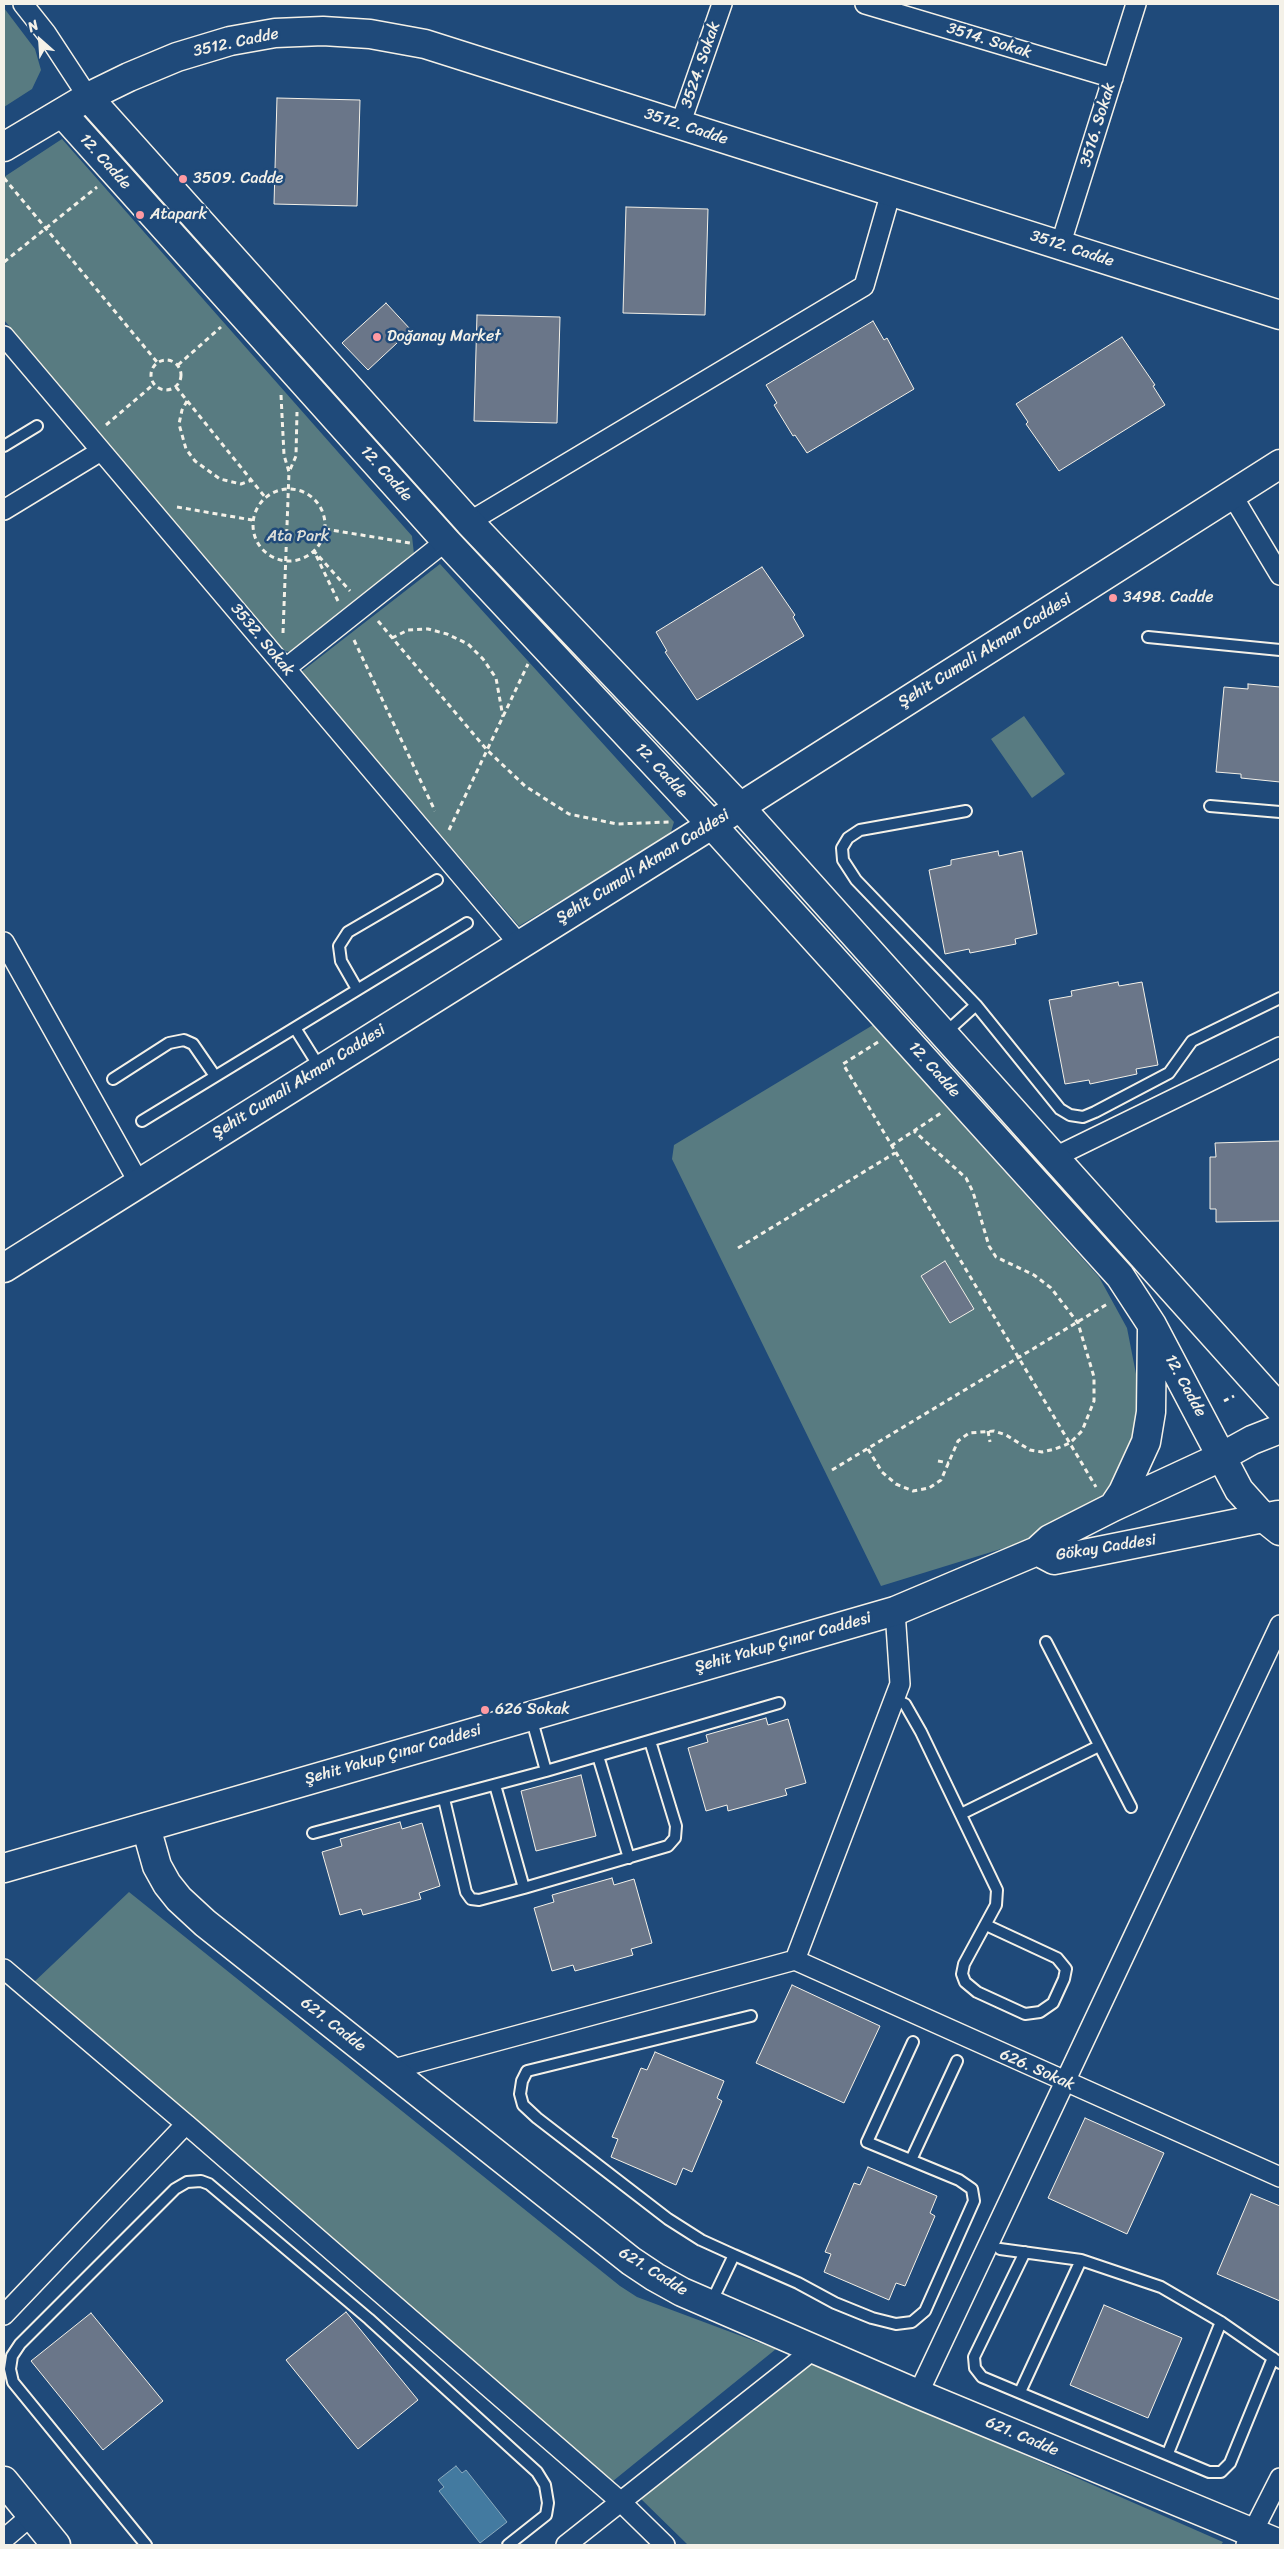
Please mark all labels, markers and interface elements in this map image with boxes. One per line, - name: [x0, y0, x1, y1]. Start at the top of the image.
- text: N: [23, 13, 43, 39]
- north arrow: [15, 15, 65, 65]
- street label: 3524. Sokak: [677, 19, 725, 111]
- street label: 3514. Sokak: [944, 19, 1034, 63]
- street label: 3512. Cadde: [192, 25, 280, 61]
- street label: 3516. Sokak: [1076, 81, 1120, 169]
- street label: 3512. Cadde: [642, 104, 730, 150]
- street label: 12. Cadde: [75, 130, 135, 194]
- place label: 3509. Cadde: [193, 169, 284, 189]
- marker: 3509. Cadde: [177, 173, 189, 185]
- place label: Atapark: [150, 205, 207, 225]
- marker: Atapark: [134, 209, 146, 221]
- street label: 3512. Cadde: [1028, 226, 1116, 272]
- place label: Doğanay Market: [387, 327, 501, 347]
- marker: Doğanay Market: [371, 331, 383, 343]
- street label: 12. Cadde: [356, 442, 416, 506]
- park label: Ata Park: [267, 527, 329, 547]
- place label: 3498. Cadde: [1123, 588, 1213, 608]
- street label: Şehit Cumali Akman Caddesi: [895, 590, 1075, 712]
- marker: 3498. Cadde: [1107, 592, 1119, 604]
- street label: 3532. Sokak: [226, 600, 298, 680]
- street label: 12. Cadde: [631, 740, 691, 802]
- street label: Şehit Cumali Akman Caddesi: [553, 806, 733, 928]
- street label: Şehit Cumali Akman Caddesi: [209, 1021, 389, 1143]
- street label: 12. Cadde: [904, 1038, 964, 1102]
- street label: 12. Cadde: [1160, 1352, 1210, 1420]
- street label: Gökay Caddesi: [1055, 1531, 1157, 1565]
- street label: Şehit Yakup Çınar Caddesi: [692, 1609, 874, 1677]
- place label: 626 Sokak: [495, 1700, 570, 1720]
- marker: 626 Sokak: [479, 1704, 491, 1716]
- street label: Şehit Yakup Çınar Caddesi: [302, 1721, 484, 1789]
- street label: 621. Cadde: [297, 1994, 369, 2056]
- street label: 626. Sokak: [997, 2045, 1077, 2095]
- street label: 621. Cadde: [615, 2243, 691, 2301]
- street label: 621. Cadde: [983, 2413, 1061, 2461]

